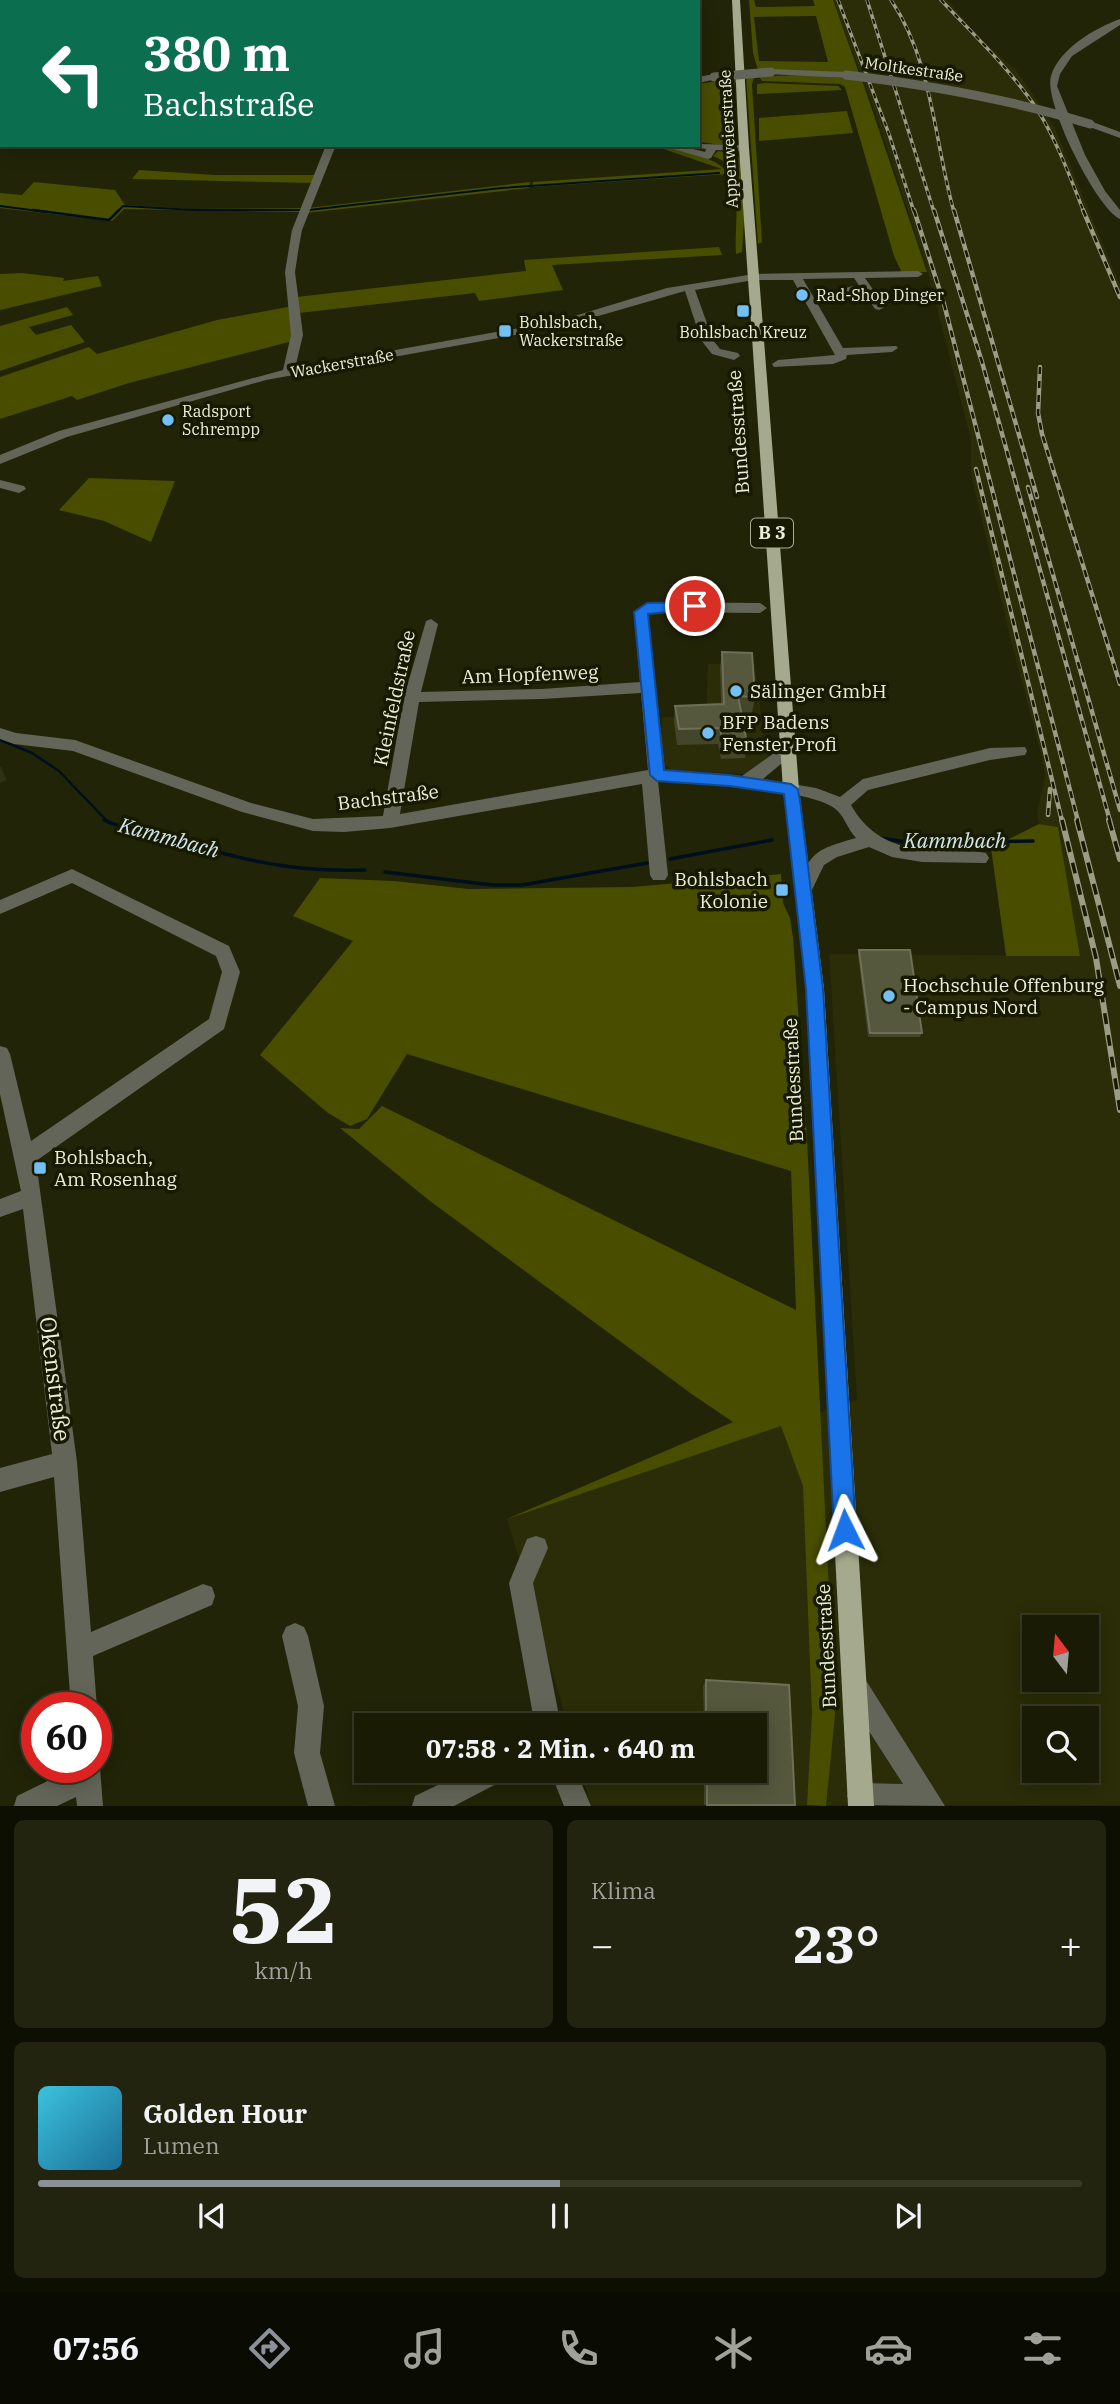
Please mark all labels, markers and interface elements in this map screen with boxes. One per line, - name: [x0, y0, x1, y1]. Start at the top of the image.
- text: 380 m: [143, 21, 290, 84]
- icon: left: [28, 28, 119, 119]
- street label: Moltkestraße: [864, 52, 964, 86]
- street label: Appenweierstraße: [714, 69, 742, 209]
- text: Bachstraße: [143, 83, 314, 125]
- place label: Rad-Shop Dinger: [816, 285, 944, 305]
- marker: Rad-Shop Dinger: [794, 287, 810, 303]
- marker: Bohlsbach Kreuz: [735, 303, 751, 319]
- place label: Bohlsbach, Wackerstraße: [519, 312, 623, 350]
- place label: Bohlsbach Kreuz: [679, 322, 807, 342]
- marker: Bohlsbach, Wackerstraße: [497, 323, 513, 339]
- street label: Wackerstraße: [289, 344, 395, 382]
- street label: Bundesstraße: [722, 369, 754, 495]
- place label: Radsport Schrempp: [182, 401, 260, 439]
- marker: Radsport Schrempp: [160, 412, 176, 428]
- road number: B 3: [751, 518, 793, 548]
- pin: [665, 576, 725, 636]
- icon: arrive: [676, 587, 714, 625]
- street label: Kleinfeldstraße: [368, 628, 420, 768]
- street label: Am Hopfenweg: [461, 660, 599, 688]
- place label: Sälinger GmbH: [750, 679, 887, 703]
- marker: Sälinger GmbH: [728, 683, 744, 699]
- place label: BFP Badens Fenster Profi: [722, 710, 837, 756]
- marker: BFP Badens Fenster Profi: [700, 725, 716, 741]
- street label: Bachstraße: [336, 779, 440, 815]
- water label: Kammbach: [115, 810, 223, 864]
- water label: Kammbach: [903, 826, 1007, 854]
- place label: Bohlsbach Kolonie: [674, 867, 768, 913]
- marker: Bohlsbach Kolonie: [774, 882, 790, 898]
- place label: Hochschule Offenburg - Campus Nord: [903, 973, 1105, 1019]
- marker: Hochschule Offenburg - Campus Nord: [881, 988, 897, 1004]
- street label: Bundesstraße: [778, 1017, 808, 1143]
- place label: Bohlsbach, Am Rosenhag: [54, 1145, 177, 1191]
- marker: Bohlsbach, Am Rosenhag: [32, 1160, 48, 1176]
- street label: Okenstraße: [33, 1315, 79, 1443]
- position arrow: [808, 1493, 882, 1567]
- street label: Bundesstraße: [811, 1583, 841, 1709]
- north arrow: [1022, 1615, 1099, 1692]
- map controls: [1022, 1615, 1099, 1783]
- speed limit sign: 60: [21, 1692, 112, 1783]
- button: search: [1022, 1706, 1099, 1783]
- text: 07:58 · 2 Min. · 640 m: [426, 1731, 695, 1765]
- text: 52: [229, 1850, 338, 1968]
- text: Klima: [591, 1875, 656, 1905]
- text: 23°: [793, 1910, 880, 1977]
- text: −: [591, 1920, 614, 1969]
- text: +: [1059, 1920, 1082, 1969]
- text: km/h: [254, 1955, 313, 1985]
- text: Golden Hour: [143, 2096, 307, 2130]
- text: Lumen: [143, 2130, 220, 2160]
- icon: previous: [193, 2197, 231, 2235]
- icon: pause: [541, 2197, 579, 2235]
- icon: next: [889, 2197, 927, 2235]
- icon: directions: [245, 2324, 294, 2373]
- icon: music: [400, 2324, 449, 2373]
- icon: phone: [554, 2324, 603, 2373]
- icon: climate: [709, 2324, 758, 2373]
- icon: car: [864, 2324, 913, 2373]
- icon: filters: [1018, 2324, 1067, 2373]
- text: 07:56: [53, 2327, 139, 2369]

